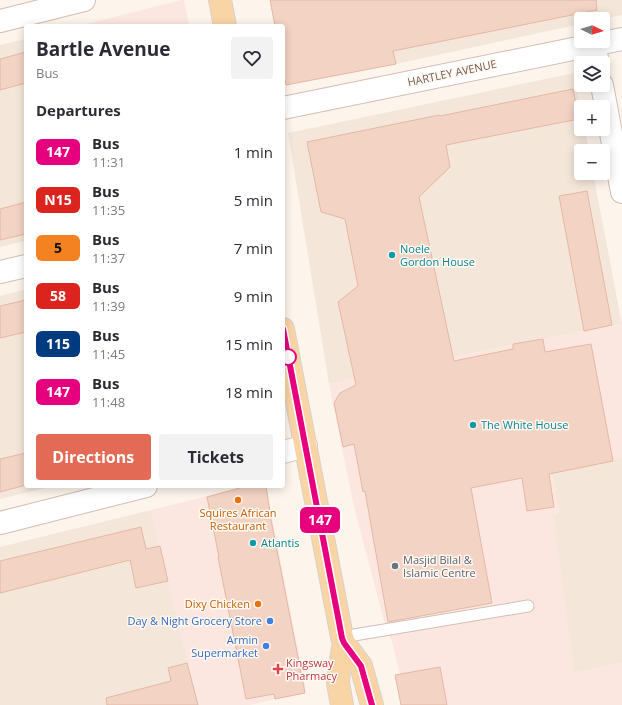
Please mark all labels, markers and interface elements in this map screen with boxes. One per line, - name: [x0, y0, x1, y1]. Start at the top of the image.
- north arrow: [574, 12, 610, 48]
- map controls: [574, 12, 610, 180]
- text: Bartle Avenue: [36, 36, 170, 62]
- button: heart: [231, 37, 273, 79]
- street label: HARTLEY AVENUE: [406, 56, 498, 89]
- button: layers: [574, 56, 610, 92]
- text: Bus: [36, 64, 59, 82]
- text: Departures: [36, 100, 121, 120]
- button: +: [574, 100, 610, 136]
- text: Bus: [92, 133, 119, 153]
- text: 147: [46, 142, 70, 161]
- text: 1 min: [234, 142, 273, 162]
- button: −: [574, 144, 610, 180]
- text: 11:31: [92, 153, 125, 171]
- text: Bus: [92, 181, 119, 201]
- text: N15: [44, 190, 72, 209]
- text: 5 min: [234, 190, 273, 210]
- text: 11:35: [92, 201, 125, 219]
- text: Bus: [92, 229, 119, 249]
- text: 5: [54, 238, 62, 257]
- text: 7 min: [234, 238, 273, 258]
- place label: Noele Gordon House: [400, 241, 475, 269]
- text: 11:37: [92, 249, 125, 267]
- marker: Noele Gordon House: [387, 250, 397, 260]
- text: Bus: [92, 277, 119, 297]
- text: 58: [50, 286, 66, 305]
- text: 9 min: [234, 286, 273, 306]
- text: 11:39: [92, 297, 125, 315]
- text: Bus: [92, 325, 119, 345]
- text: 115: [46, 334, 70, 353]
- text: 15 min: [225, 334, 273, 354]
- text: 11:45: [92, 345, 125, 363]
- unlabelled marker: [279, 348, 297, 366]
- text: Bus: [92, 373, 119, 393]
- text: 147: [46, 382, 70, 401]
- text: 18 min: [225, 382, 273, 402]
- text: 11:48: [92, 393, 125, 411]
- place label: The White House: [481, 417, 568, 432]
- marker: The White House: [468, 420, 478, 430]
- button: Directions: [36, 434, 151, 480]
- button: Tickets: [159, 434, 273, 480]
- marker: Squires African Restaurant: [233, 495, 243, 505]
- place label: Squires African Restaurant: [199, 505, 277, 533]
- line badge: 147: [297, 507, 343, 533]
- text: 147: [308, 510, 332, 529]
- place label: Atlantis: [261, 535, 299, 550]
- marker: Atlantis: [248, 538, 258, 548]
- place label: Masjid Bilal & Islamic Centre: [403, 552, 476, 580]
- marker: Masjid Bilal & Islamic Centre: [390, 561, 400, 571]
- place label: Dixy Chicken: [185, 596, 250, 611]
- marker: Dixy Chicken: [253, 599, 263, 609]
- place label: Day & Night Grocery Store: [127, 613, 262, 628]
- marker: Day & Night Grocery Store: [265, 616, 275, 626]
- place label: Armin Supermarket: [191, 632, 258, 660]
- marker: Armin Supermarket: [261, 641, 271, 651]
- place label: Kingsway Pharmacy: [286, 655, 338, 683]
- marker: Kingsway Pharmacy: [273, 664, 283, 674]

